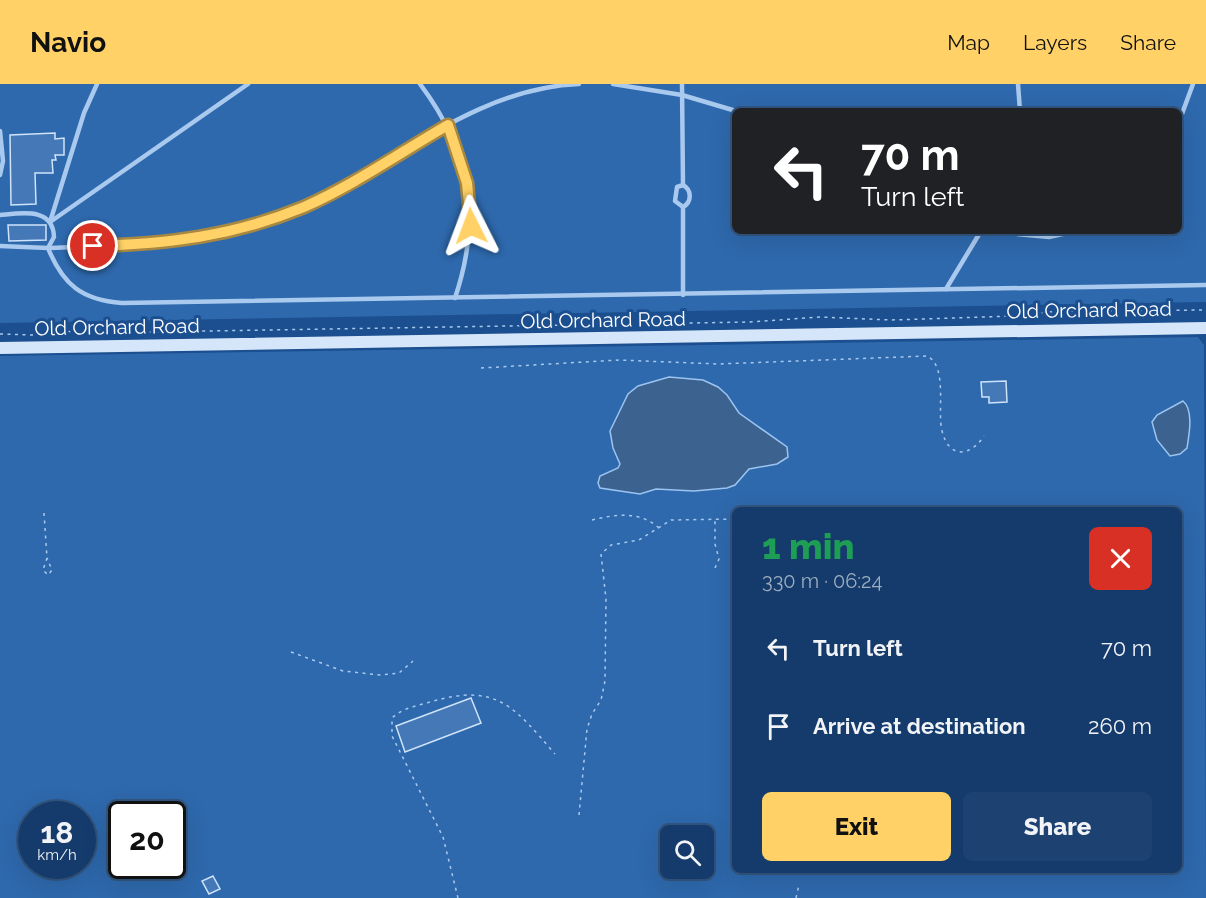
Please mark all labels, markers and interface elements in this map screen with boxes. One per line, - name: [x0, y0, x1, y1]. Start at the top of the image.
- text: Navio: [30, 26, 106, 59]
- text: Map: [947, 30, 990, 55]
- text: Layers: [1023, 30, 1087, 55]
- text: Share: [1120, 30, 1176, 55]
- text: 70 m: [861, 131, 960, 180]
- icon: left: [762, 132, 840, 210]
- text: Turn left: [861, 181, 964, 212]
- position arrow: [439, 194, 503, 258]
- pin: [67, 220, 118, 271]
- icon: arrive: [76, 229, 109, 262]
- street label: Old Orchard Road: [1006, 297, 1172, 323]
- street label: Old Orchard Road: [520, 307, 686, 333]
- street label: Old Orchard Road: [34, 314, 200, 340]
- text: 1 min: [762, 525, 854, 567]
- button: close: [1089, 527, 1152, 590]
- text: 330 m · 06:24: [762, 569, 882, 593]
- icon: left: [762, 632, 795, 665]
- text: Turn left: [813, 635, 903, 661]
- text: 70 m: [1101, 635, 1152, 661]
- icon: arrive: [762, 710, 795, 743]
- text: Arrive at destination: [813, 713, 1026, 739]
- text: 260 m: [1088, 713, 1152, 739]
- button: Exit: [762, 792, 951, 861]
- button: Share: [963, 792, 1152, 861]
- speed limit sign: 20: [108, 801, 186, 879]
- text: 18: [41, 815, 73, 850]
- map controls: [660, 825, 714, 879]
- button: search: [660, 825, 714, 879]
- text: km/h: [37, 846, 77, 864]

